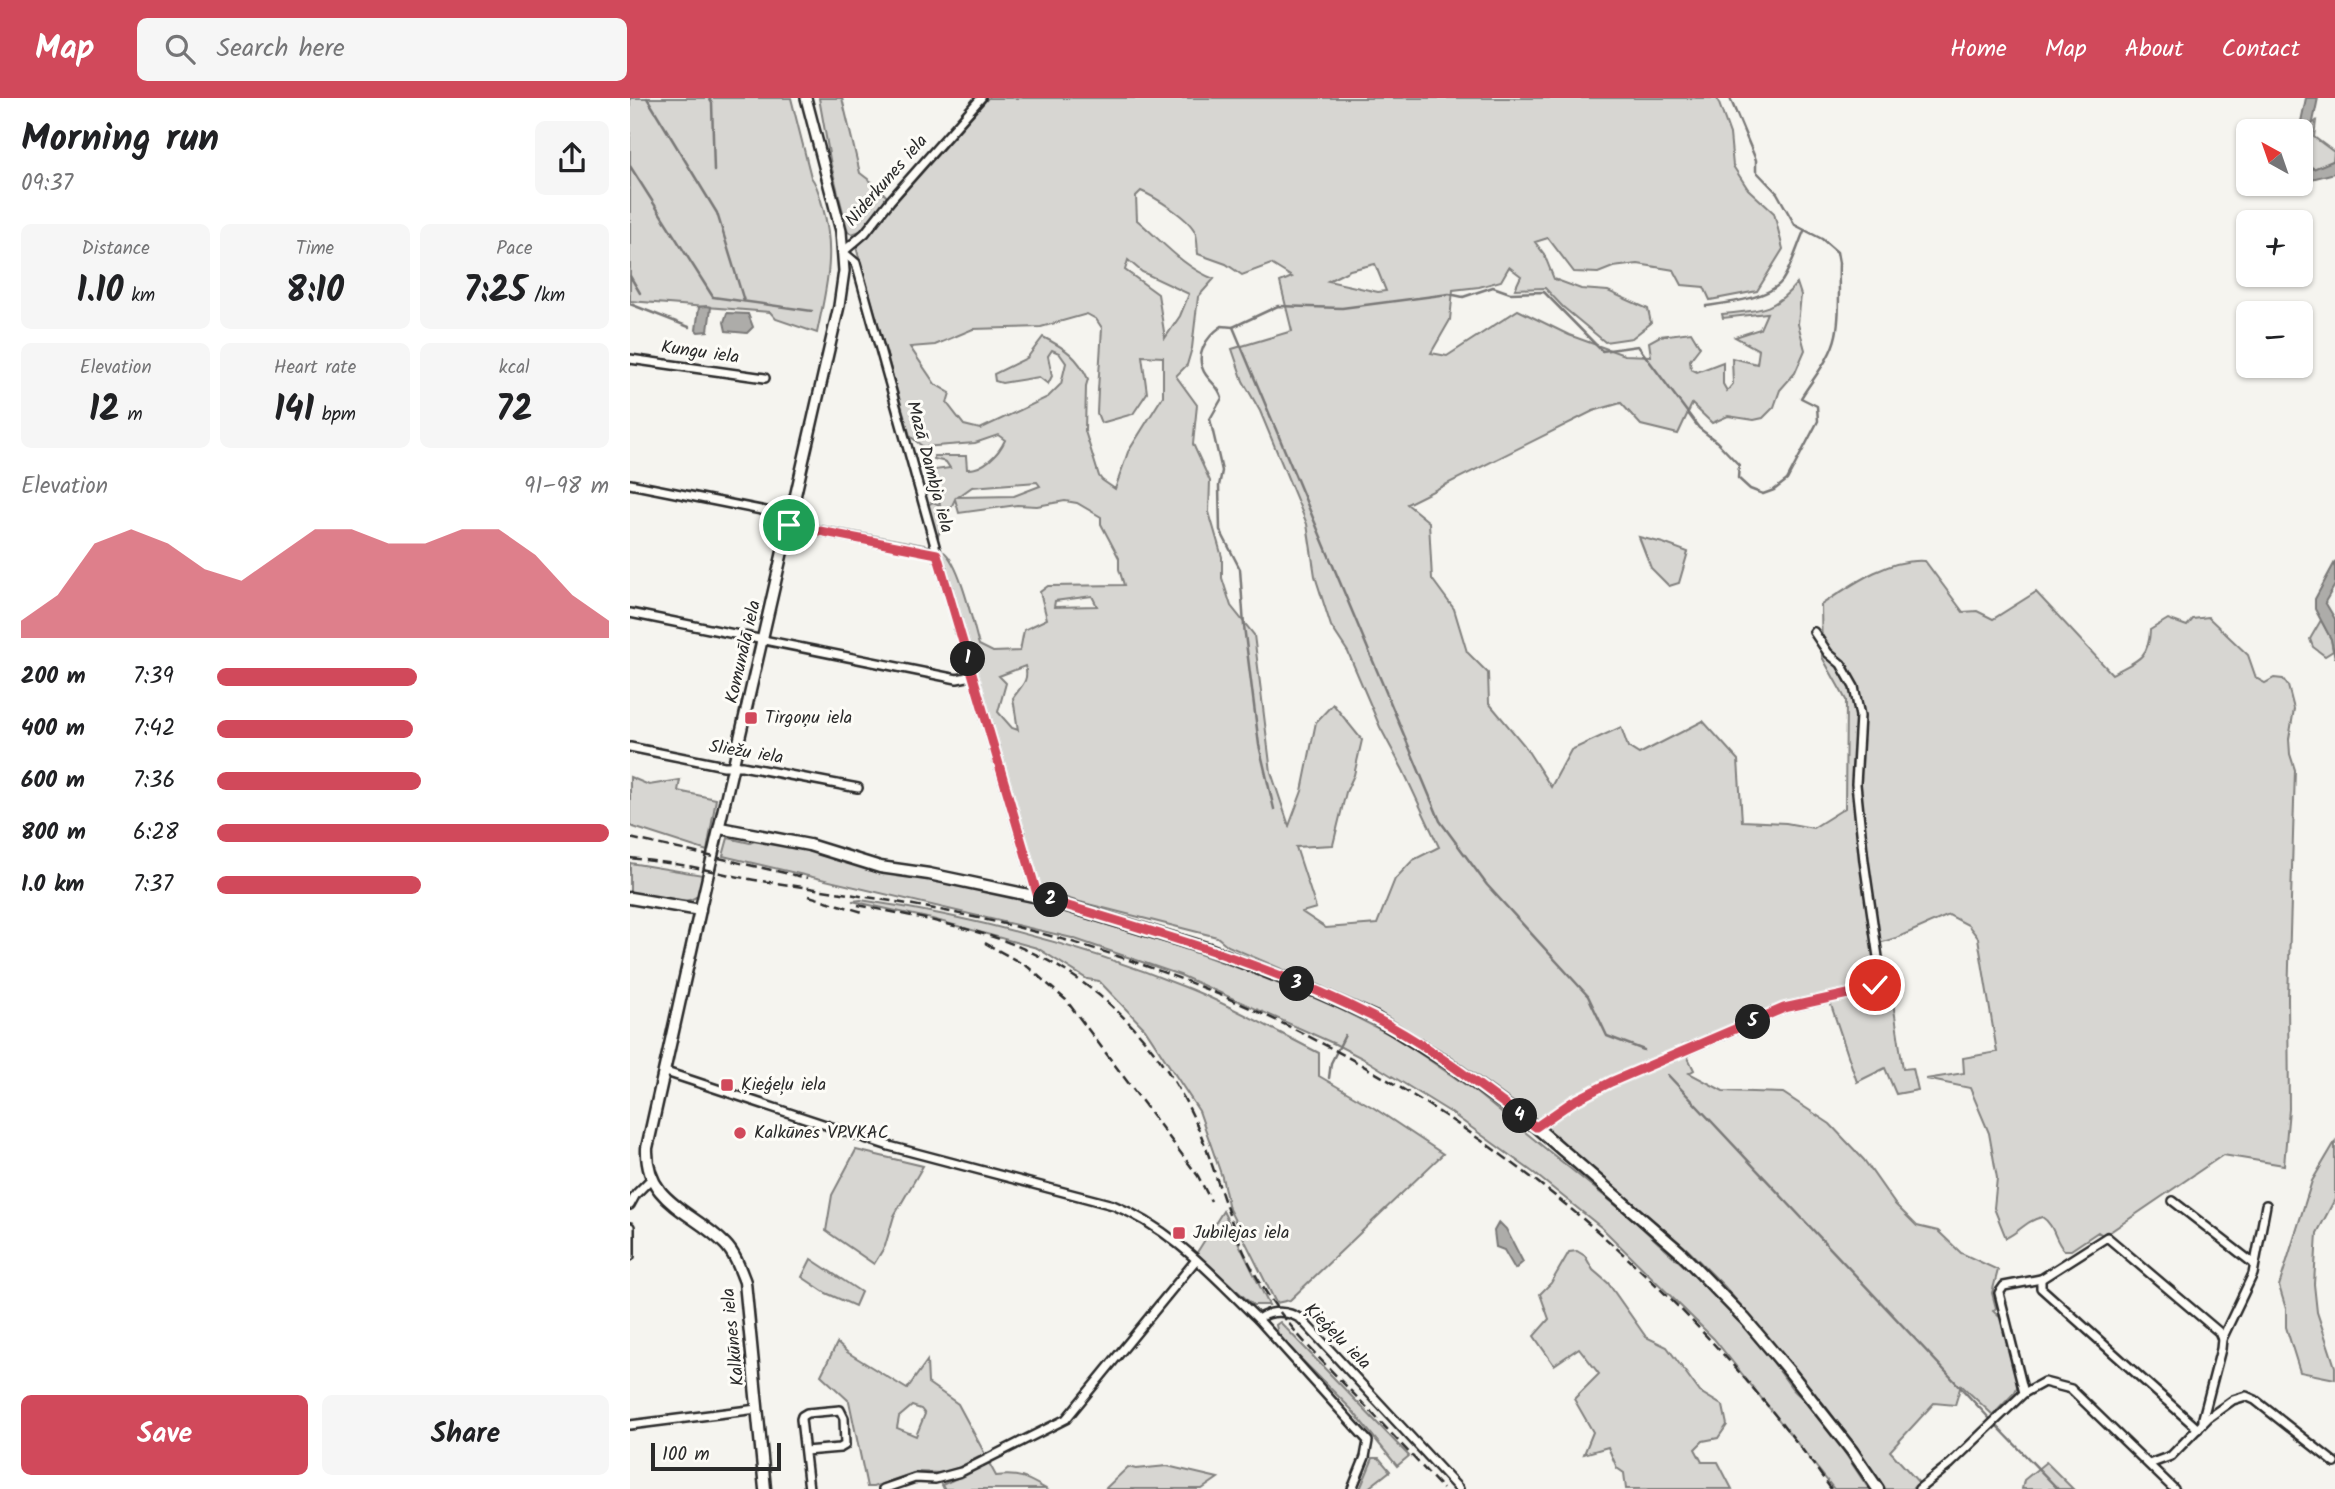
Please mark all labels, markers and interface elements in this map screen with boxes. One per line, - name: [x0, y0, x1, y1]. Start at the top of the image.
- search box: [137, 18, 627, 81]
- text: Map: [35, 23, 95, 76]
- text: Search here: [217, 28, 345, 70]
- icon: search: [161, 30, 199, 68]
- text: Home: [1950, 30, 2007, 69]
- text: Map: [2045, 30, 2087, 69]
- text: About: [2125, 30, 2183, 69]
- text: Contact: [2221, 30, 2300, 69]
- text: Morning run: [21, 110, 219, 170]
- north arrow: [2236, 119, 2314, 196]
- map controls: [2236, 119, 2313, 378]
- button: share: [535, 121, 609, 195]
- street label: Niderkunes iela: [839, 128, 935, 234]
- text: 09:37: [21, 166, 73, 202]
- button: +: [2236, 210, 2313, 287]
- text: Distance: [82, 234, 150, 264]
- text: Time: [296, 234, 334, 264]
- text: Pace: [496, 234, 532, 264]
- text: 1.10: [76, 264, 124, 320]
- text: 8:10: [286, 264, 344, 320]
- text: 7:25: [464, 264, 527, 320]
- text: km: [124, 281, 155, 311]
- text: /km: [527, 281, 565, 311]
- button: −: [2236, 301, 2313, 378]
- street label: Kungu iela: [659, 333, 741, 373]
- text: Elevation: [80, 353, 152, 383]
- text: Heart rate: [274, 353, 356, 383]
- text: kcal: [499, 353, 530, 383]
- text: 12: [89, 383, 120, 439]
- text: 141: [274, 383, 314, 439]
- text: 72: [496, 383, 533, 439]
- street label: Mazā Dambja iela: [897, 398, 961, 536]
- text: m: [120, 400, 143, 430]
- text: bpm: [314, 400, 356, 430]
- text: Elevation: [21, 469, 108, 505]
- text: 91–98 m: [524, 469, 609, 505]
- pin: [759, 495, 819, 555]
- icon: arrive: [770, 506, 808, 544]
- street label: Komunālā iela: [718, 597, 770, 707]
- pin: 1: [950, 642, 986, 676]
- text: 1: [965, 643, 970, 673]
- text: 200 m: [21, 659, 86, 695]
- text: 7:39: [133, 659, 174, 695]
- place label: Tirgoņu iela: [765, 704, 852, 733]
- marker: Tirgoņu iela: [743, 710, 759, 726]
- text: 400 m: [21, 711, 85, 747]
- text: 7:42: [133, 711, 175, 747]
- street label: Sliežu iela: [707, 733, 785, 773]
- text: 600 m: [21, 763, 85, 799]
- text: 7:36: [133, 763, 175, 799]
- text: 800 m: [21, 815, 86, 851]
- text: 6:28: [133, 815, 179, 851]
- text: 1.0 km: [21, 867, 84, 903]
- text: 7:37: [133, 867, 173, 903]
- pin: 2: [1034, 882, 1068, 918]
- text: 2: [1045, 884, 1056, 914]
- pin: [1845, 955, 1905, 1015]
- pin: 3: [1280, 966, 1314, 1001]
- icon: check: [1856, 966, 1894, 1004]
- text: 3: [1291, 968, 1302, 998]
- pin: 5: [1736, 1004, 1770, 1040]
- text: 5: [1748, 1006, 1757, 1036]
- place label: Ķieģeļu iela: [741, 1071, 826, 1100]
- marker: Ķieģeļu iela: [719, 1077, 735, 1093]
- pin: 4: [1502, 1098, 1538, 1134]
- text: 4: [1514, 1100, 1525, 1130]
- place label: Kalkūnes VPVKAC: [754, 1119, 888, 1148]
- marker: Kalkūnes VPVKAC: [732, 1125, 748, 1141]
- place label: Jubilejas iela: [1193, 1219, 1289, 1248]
- marker: Jubilejas iela: [1171, 1225, 1187, 1241]
- street label: Kalkūnes iela: [714, 1287, 754, 1387]
- street label: Ķieģeļu iela: [1297, 1297, 1377, 1377]
- button: Save: [21, 1395, 308, 1475]
- button: Share: [322, 1395, 609, 1475]
- scale bar: [651, 1440, 780, 1472]
- text: 100 m: [662, 1440, 710, 1470]

